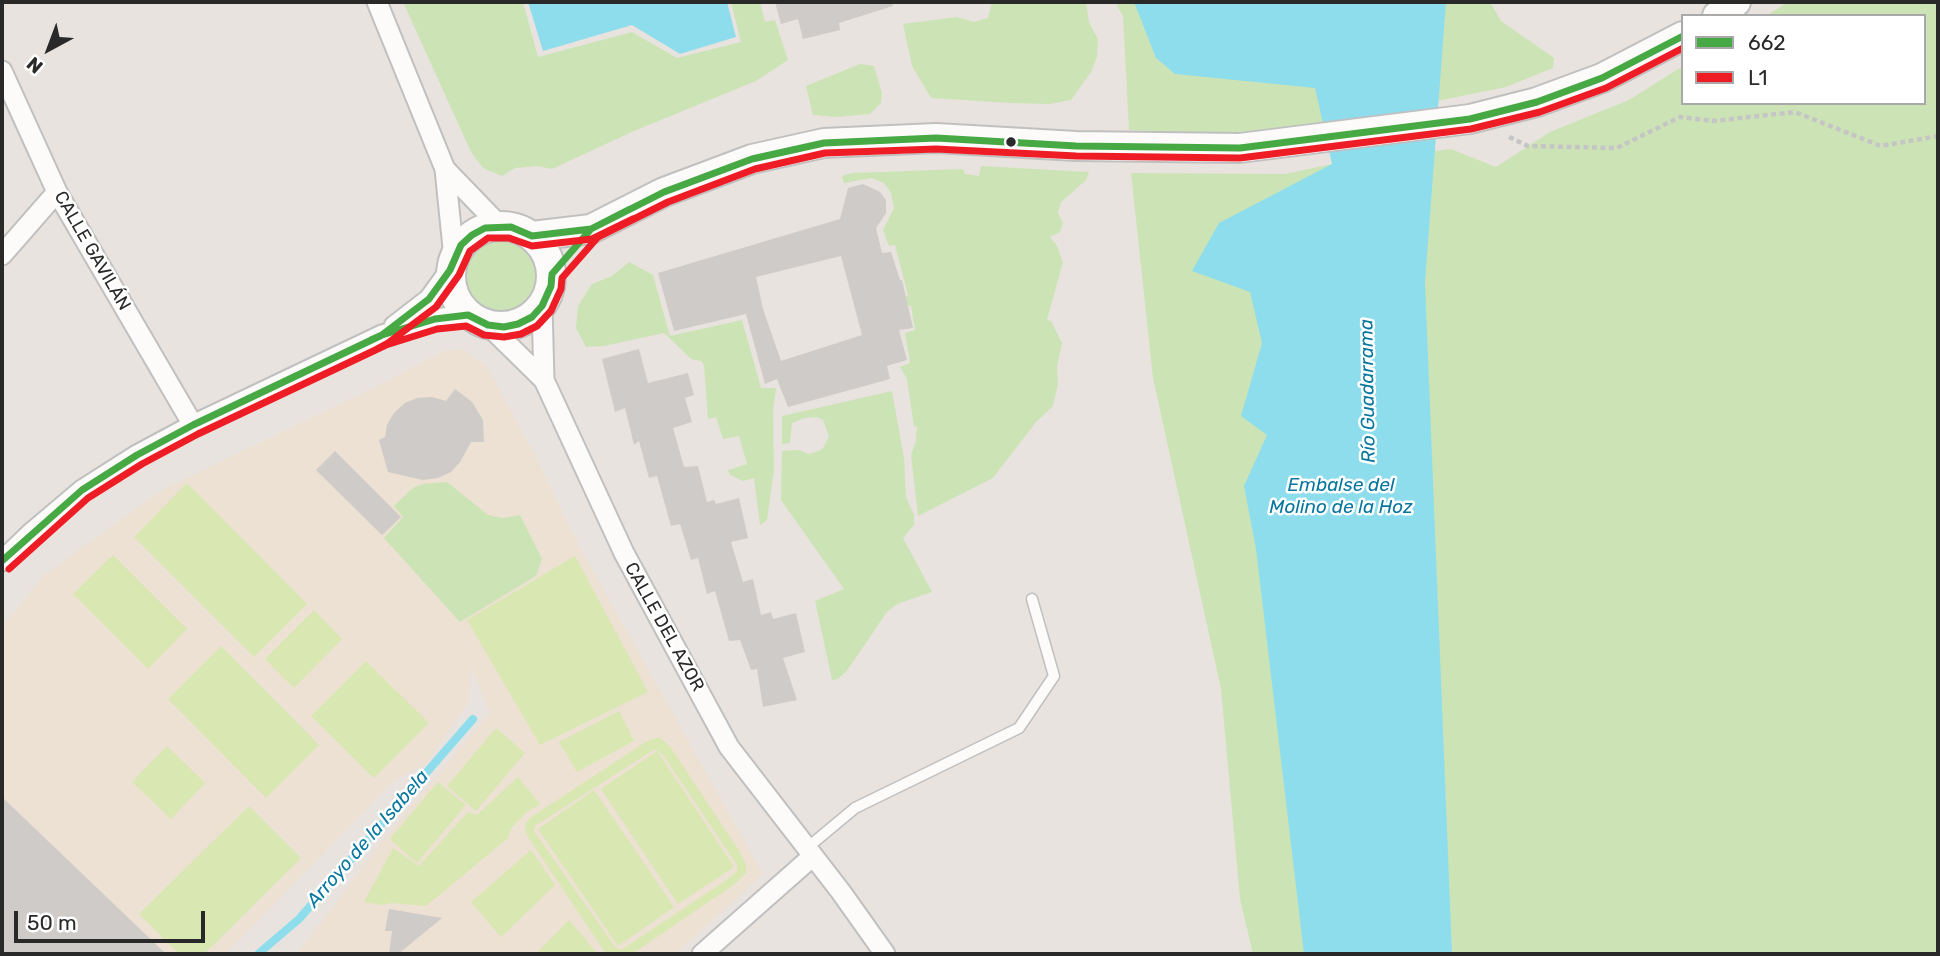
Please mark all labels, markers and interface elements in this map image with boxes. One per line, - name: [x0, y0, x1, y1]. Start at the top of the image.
- north arrow: [14, 14, 84, 84]
- legend: [1681, 14, 1926, 105]
- text: 662: [1748, 30, 1786, 55]
- text: N: [22, 52, 48, 78]
- text: L1: [1748, 65, 1767, 90]
- unlabelled marker: [1004, 135, 1018, 149]
- street label: CALLE GAVILÁN: [49, 188, 135, 314]
- water label: Río Guadarrama: [1355, 319, 1381, 463]
- water label: Embalse del Molino de la Hoz: [1269, 475, 1413, 519]
- street label: CALLE DEL AZOR: [620, 559, 708, 695]
- water label: Arroyo de la Isabela: [302, 766, 434, 912]
- scale bar: [18, 897, 208, 941]
- text: 50 m: [27, 910, 77, 935]

